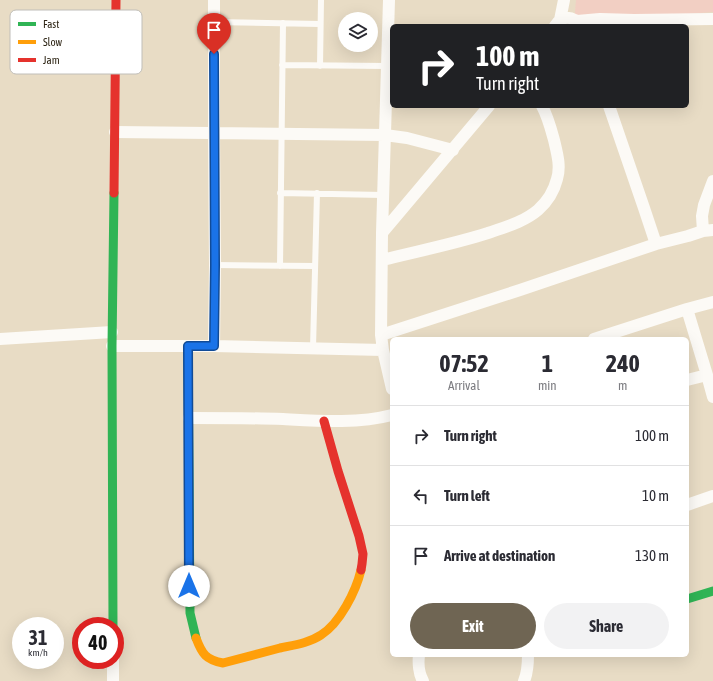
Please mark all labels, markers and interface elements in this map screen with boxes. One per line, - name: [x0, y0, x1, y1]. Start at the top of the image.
- legend: [10, 10, 142, 74]
- map controls: [338, 12, 378, 52]
- button: layers: [338, 12, 378, 52]
- pin: [197, 13, 231, 54]
- text: Fast: [43, 18, 59, 30]
- icon: arrive: [203, 19, 225, 41]
- text: Slow: [43, 36, 62, 48]
- icon: right: [410, 40, 462, 92]
- text: 100 m: [476, 40, 539, 72]
- text: Jam: [43, 54, 60, 66]
- text: Turn right: [476, 73, 539, 94]
- text: 07:52: [439, 350, 489, 377]
- text: 1: [542, 350, 553, 377]
- text: 240: [606, 350, 640, 377]
- text: Arrival: [448, 378, 480, 393]
- text: min: [538, 378, 557, 393]
- text: m: [618, 378, 627, 393]
- icon: right: [410, 425, 432, 447]
- text: Turn right: [444, 427, 497, 444]
- text: 100 m: [635, 427, 669, 444]
- icon: left: [410, 485, 432, 507]
- text: Turn left: [444, 487, 490, 504]
- text: 10 m: [642, 487, 669, 504]
- icon: arrive: [410, 545, 432, 567]
- text: Arrive at destination: [444, 547, 555, 564]
- text: 130 m: [635, 547, 669, 564]
- position arrow: [168, 565, 210, 607]
- button: Exit: [410, 603, 536, 649]
- button: Share: [544, 603, 669, 649]
- speed limit sign: 40: [72, 617, 124, 669]
- text: 31: [29, 626, 47, 649]
- text: km/h: [28, 647, 48, 658]

